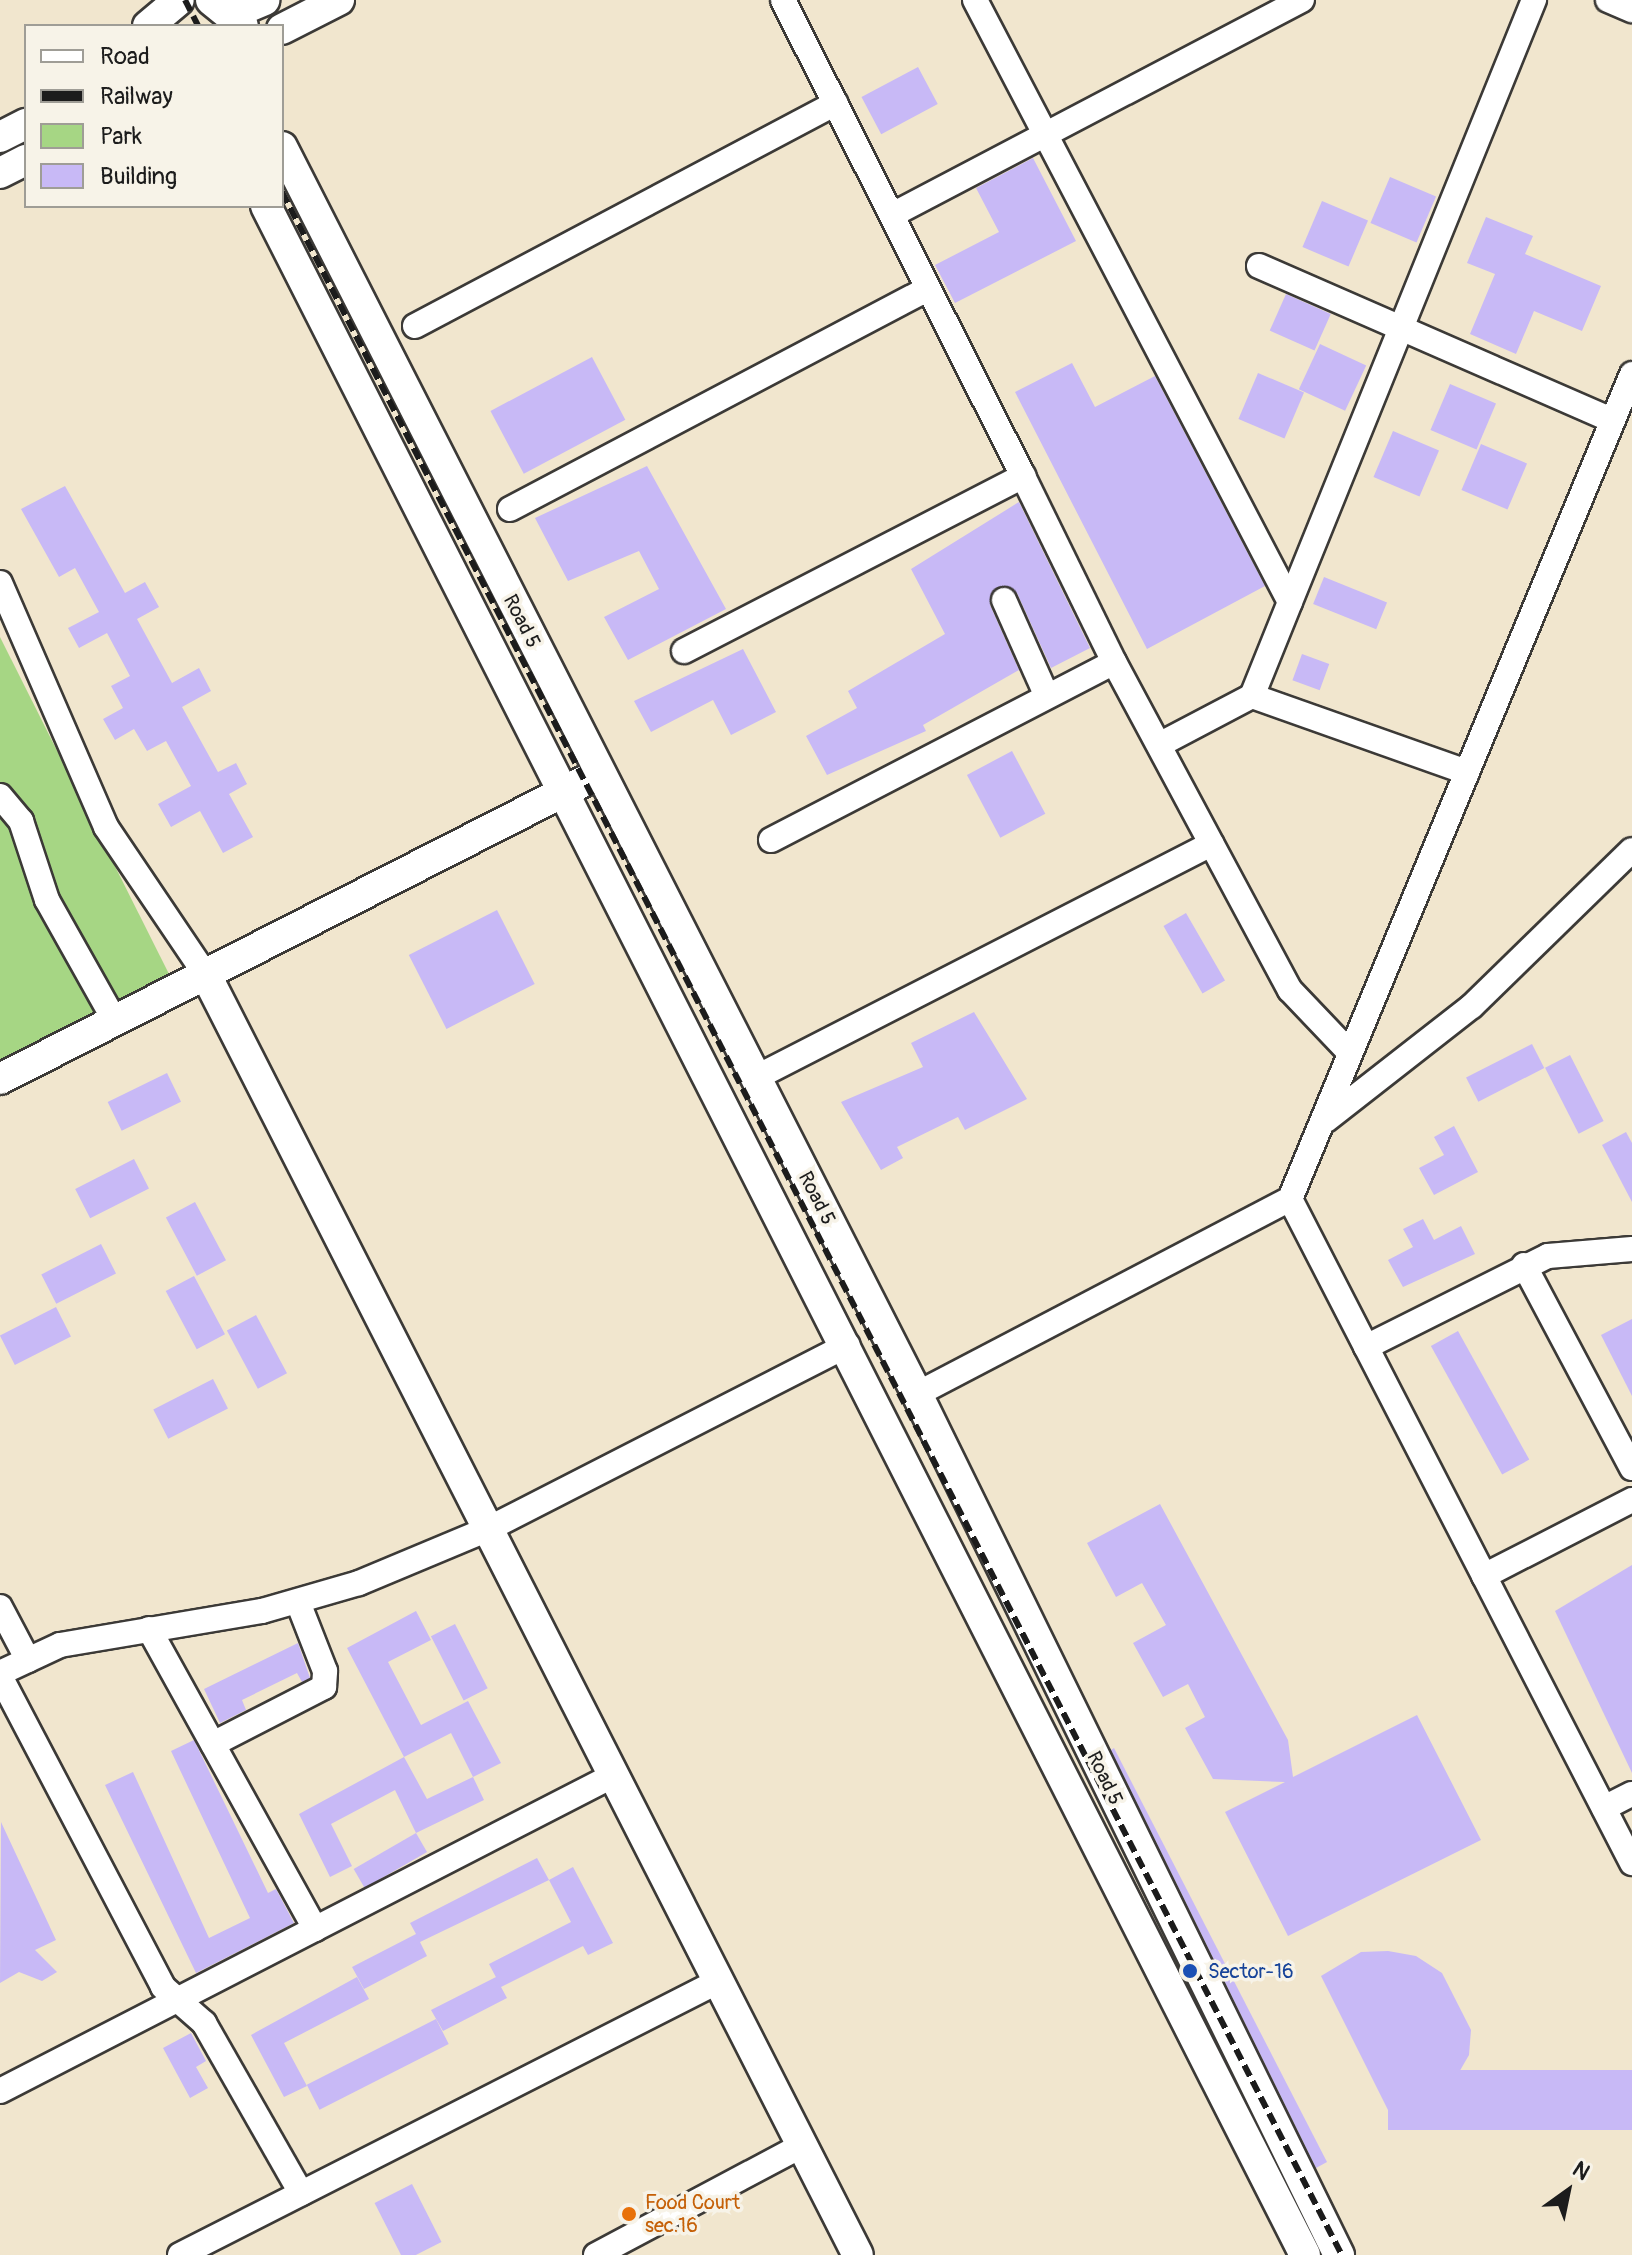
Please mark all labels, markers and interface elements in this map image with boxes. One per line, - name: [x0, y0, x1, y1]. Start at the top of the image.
- legend: [24, 24, 284, 208]
- text: Road: [100, 42, 150, 71]
- text: Railway: [100, 82, 173, 111]
- text: Park: [100, 122, 142, 151]
- text: Building: [100, 162, 177, 191]
- street label: Road 5: [498, 590, 546, 652]
- street label: Road 5: [793, 1167, 841, 1229]
- street label: Road 5: [1082, 1747, 1128, 1809]
- place label: Sector-16: [1208, 1959, 1294, 1983]
- marker: Sector-16: [1179, 1960, 1201, 1982]
- north arrow: [1528, 2151, 1608, 2231]
- text: N: [1567, 2155, 1595, 2187]
- place label: Food Court sec.16: [645, 2190, 740, 2237]
- marker: Food Court sec.16: [620, 2205, 638, 2223]

